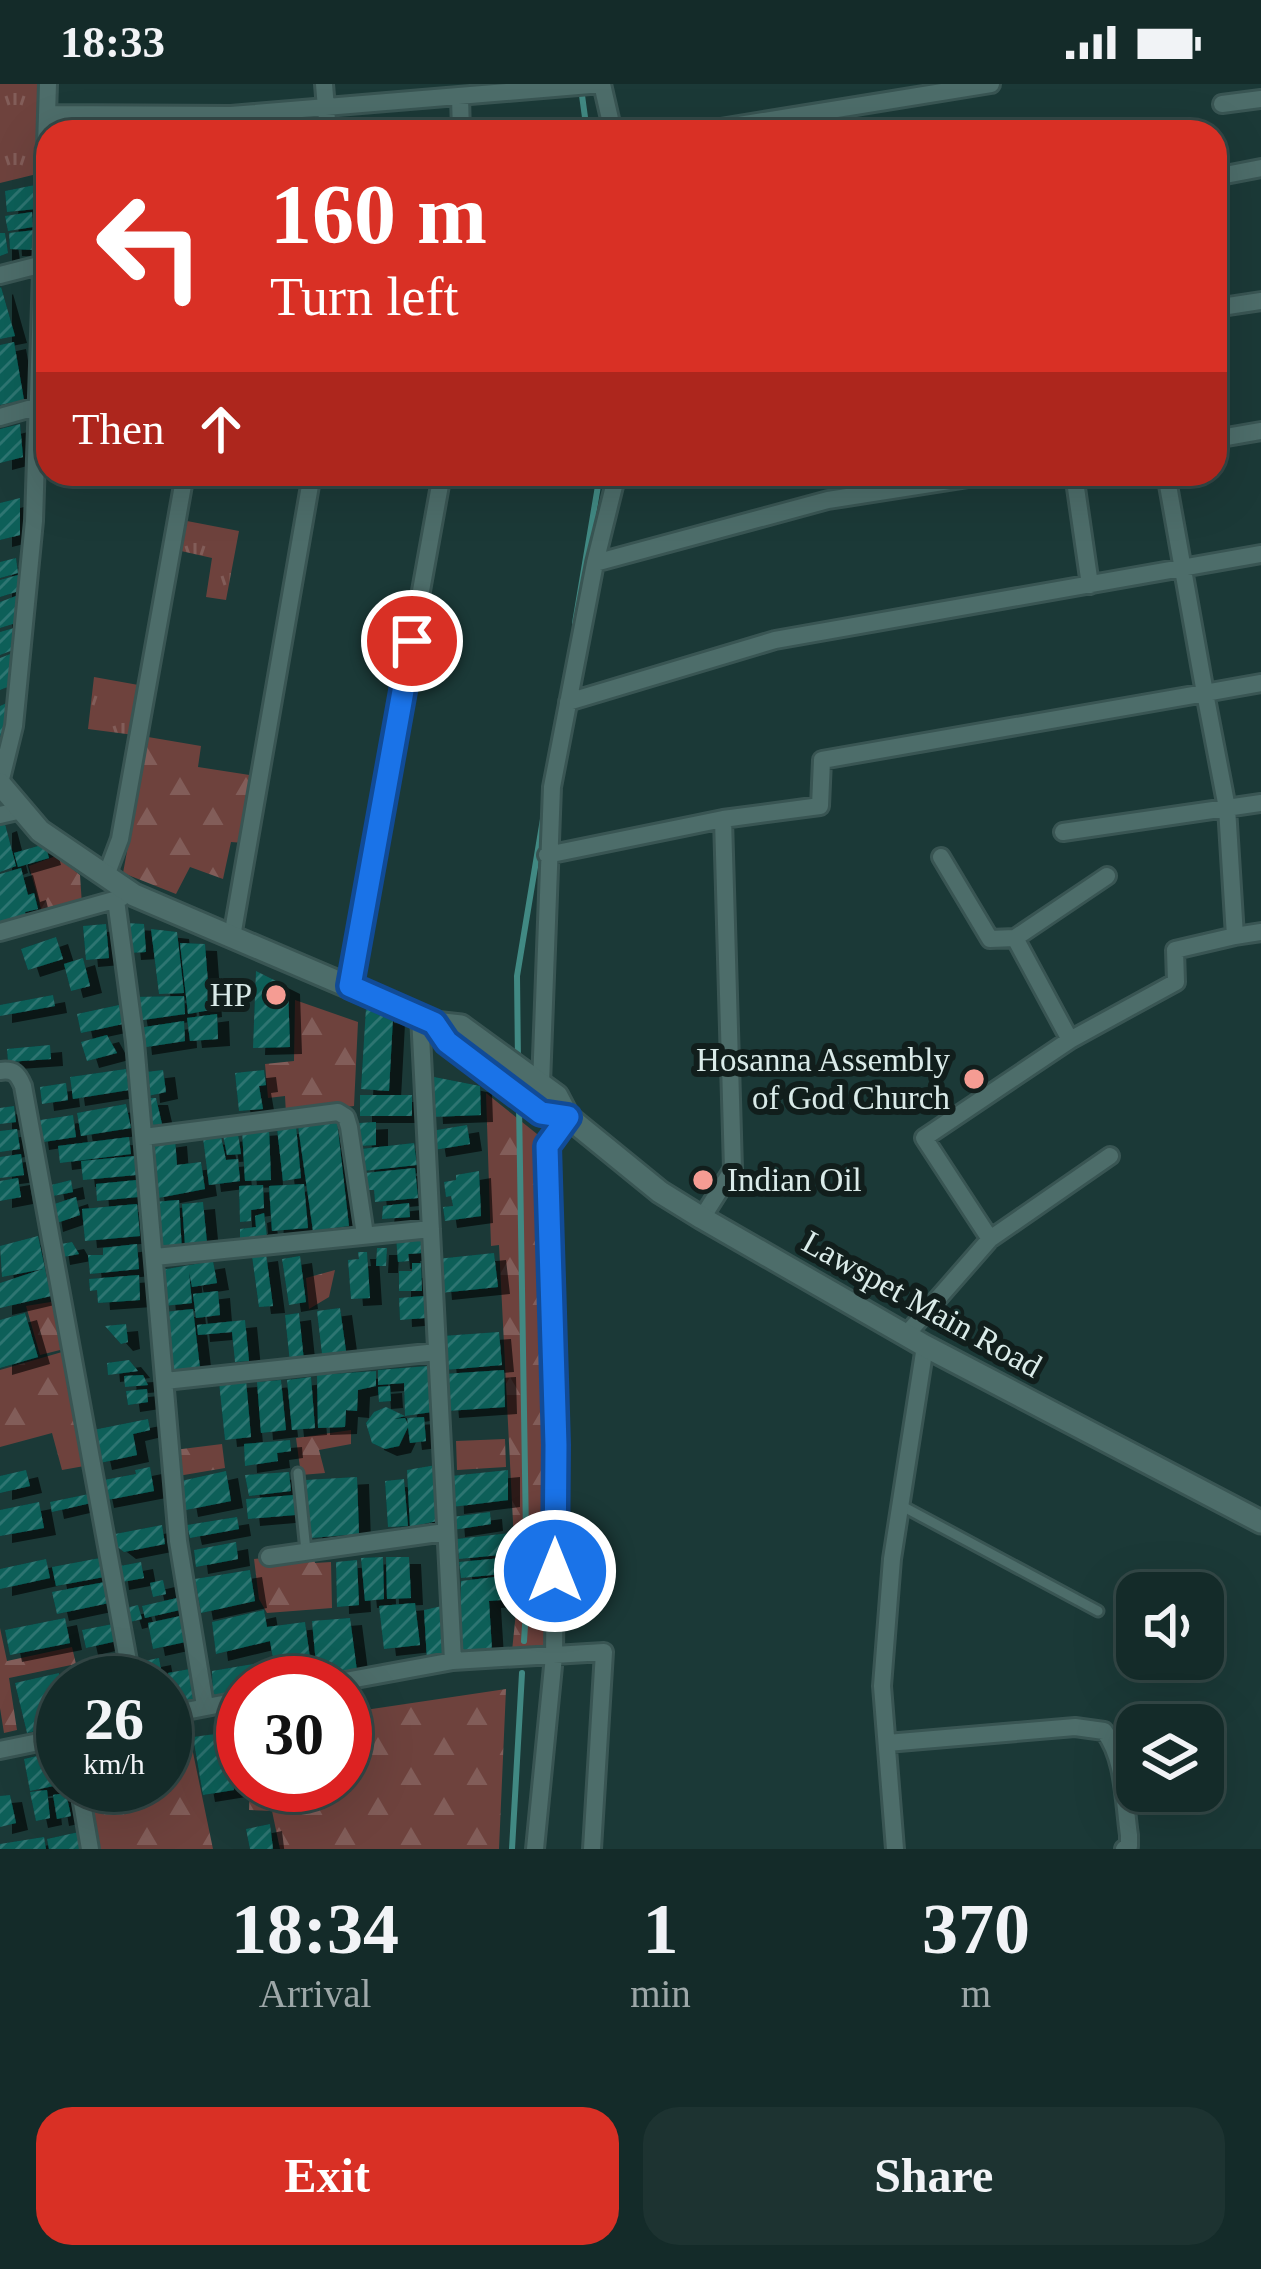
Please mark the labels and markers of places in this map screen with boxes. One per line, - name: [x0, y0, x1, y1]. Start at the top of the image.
- pin: [361, 590, 463, 692]
- place label: HP: [210, 977, 252, 1013]
- marker: HP: [263, 982, 289, 1008]
- place label: Hosanna Assembly of God Church: [696, 1042, 950, 1116]
- marker: Hosanna Assembly of God Church: [961, 1066, 987, 1092]
- place label: Indian Oil: [727, 1162, 862, 1198]
- marker: Indian Oil: [690, 1167, 716, 1193]

